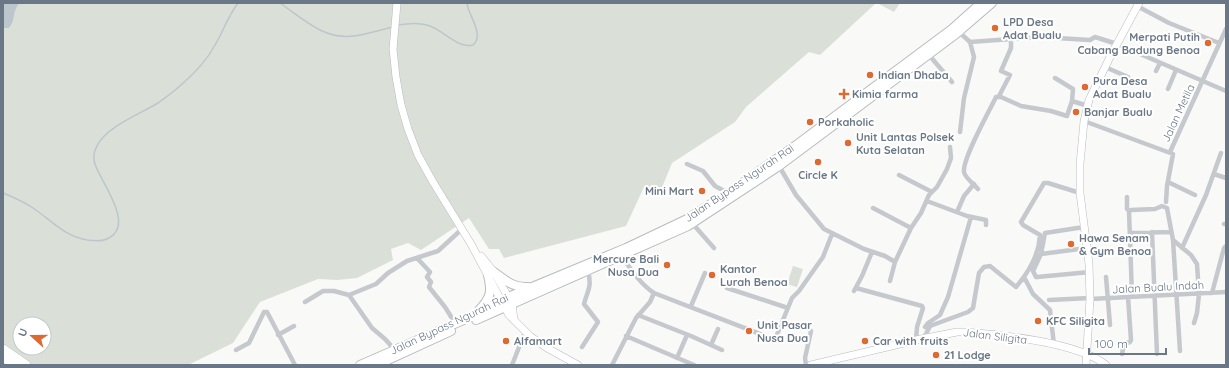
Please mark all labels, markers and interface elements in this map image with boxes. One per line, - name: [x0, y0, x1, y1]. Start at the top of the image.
- place label: LPD Desa Adat Bualu: [1003, 15, 1061, 42]
- marker: LPD Desa Adat Bualu: [990, 23, 1000, 33]
- place label: Merpati Putih Cabang Badung Benoa: [1077, 30, 1200, 57]
- marker: Merpati Putih Cabang Badung Benoa: [1203, 38, 1213, 48]
- place label: Indian Dhaba: [878, 68, 949, 82]
- marker: Indian Dhaba: [865, 70, 875, 80]
- place label: Pura Desa Adat Bualu: [1093, 74, 1151, 101]
- marker: Pura Desa Adat Bualu: [1080, 82, 1090, 92]
- street label: Jalan Metila: [1159, 82, 1197, 144]
- place label: Kimia farma: [852, 87, 918, 101]
- marker: Kimia farma: [839, 89, 849, 99]
- place label: Banjar Bualu: [1084, 105, 1152, 119]
- marker: Banjar Bualu: [1071, 107, 1081, 117]
- place label: Porkaholic: [818, 115, 874, 129]
- marker: Porkaholic: [805, 117, 815, 127]
- place label: Unit Lantas Polsek Kuta Selatan: [856, 130, 954, 157]
- marker: Unit Lantas Polsek Kuta Selatan: [843, 138, 853, 148]
- street label: Jalan Bypass Ngurah Rai: [682, 141, 796, 225]
- marker: Circle K: [813, 157, 823, 167]
- place label: Circle K: [798, 168, 838, 182]
- place label: Mini Mart: [645, 184, 694, 198]
- marker: Mini Mart: [697, 186, 707, 196]
- place label: Hawa Senam & Gym Benoa: [1079, 231, 1151, 258]
- marker: Hawa Senam & Gym Benoa: [1066, 239, 1076, 249]
- place label: Mercure Bali Nusa Dua: [593, 252, 659, 279]
- marker: Mercure Bali Nusa Dua: [662, 260, 672, 270]
- place label: Kantor Lurah Benoa: [720, 262, 788, 289]
- marker: Kantor Lurah Benoa: [707, 270, 717, 280]
- street label: Jalan Bualu Indah: [1112, 278, 1204, 296]
- street label: Jalan Bypass Ngurah Rai: [388, 290, 510, 358]
- place label: KFC Siligita: [1046, 314, 1105, 328]
- north arrow: [12, 316, 52, 356]
- marker: KFC Siligita: [1033, 316, 1043, 326]
- place label: Unit Pasar Nusa Dua: [757, 318, 812, 345]
- street label: Jalan Siligita: [962, 325, 1028, 347]
- text: U: [15, 326, 31, 339]
- marker: Unit Pasar Nusa Dua: [744, 326, 754, 336]
- scale bar: [1089, 330, 1166, 356]
- place label: Alfamart: [514, 334, 562, 348]
- place label: Car with fruits: [873, 334, 948, 348]
- marker: Alfamart: [501, 336, 511, 346]
- marker: Car with fruits: [860, 336, 870, 346]
- text: 100 m: [1095, 336, 1128, 351]
- place label: 21 Lodge: [944, 348, 991, 362]
- marker: 21 Lodge: [931, 350, 941, 360]

